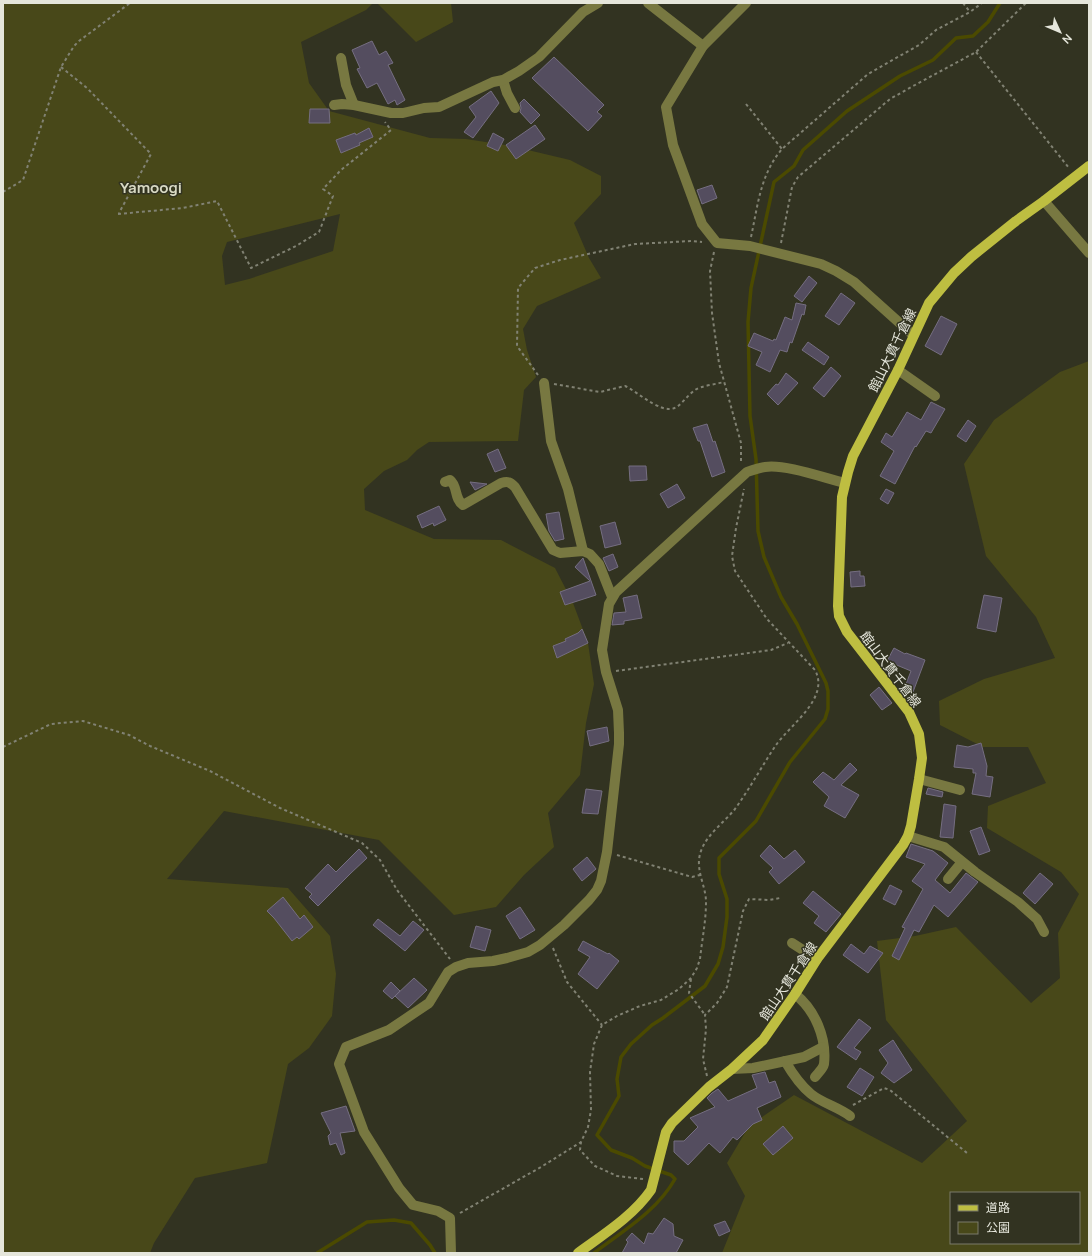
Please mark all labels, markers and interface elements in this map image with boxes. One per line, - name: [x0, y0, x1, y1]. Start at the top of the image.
- north arrow: [1040, 12, 1080, 52]
- text: N: [1059, 31, 1076, 47]
- district label: Yamoogi: [120, 177, 182, 198]
- street label: 館山大貫千倉線: [864, 305, 920, 395]
- street label: 館山大貫千倉線: [856, 627, 926, 711]
- street label: 館山大貫千倉線: [755, 938, 821, 1024]
- legend: [950, 1192, 1080, 1244]
- text: 道路: [986, 1199, 1010, 1216]
- text: 公園: [986, 1219, 1010, 1236]

